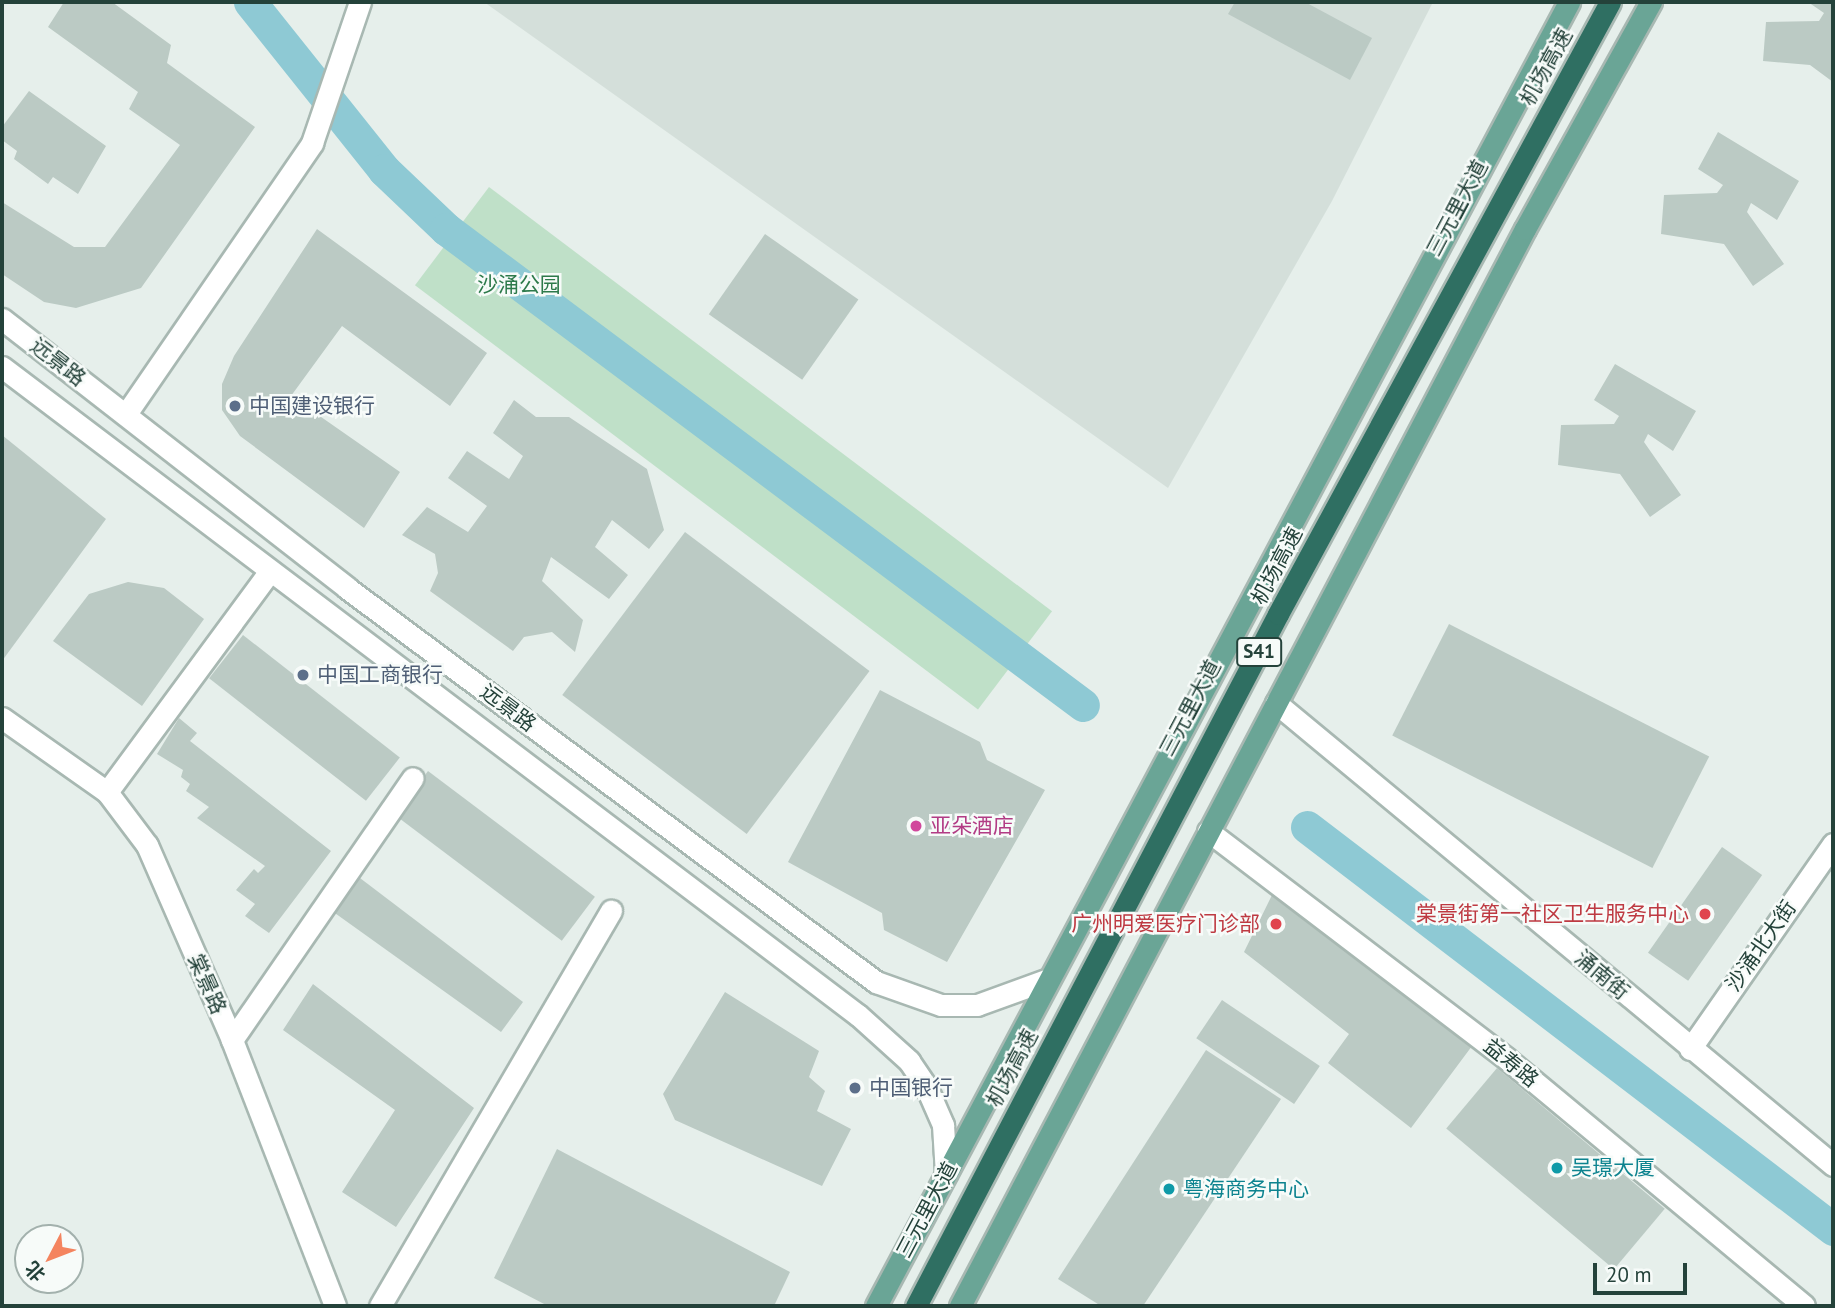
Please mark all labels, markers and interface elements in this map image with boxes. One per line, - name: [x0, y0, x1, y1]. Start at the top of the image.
- street label: 机场高速: [1515, 24, 1577, 110]
- street label: 三元里大道: [1421, 156, 1493, 260]
- park label: 沙涌公园: [477, 272, 561, 298]
- street label: 远景路: [25, 333, 91, 391]
- place label: 中国建设银行: [249, 393, 375, 419]
- marker: 中国建设银行: [227, 398, 243, 414]
- street label: 机场高速: [1246, 523, 1308, 609]
- road number: S41: [1234, 636, 1284, 667]
- street label: 三元里大道: [1154, 656, 1226, 760]
- place label: 中国工商银行: [317, 662, 443, 688]
- marker: 中国工商银行: [295, 667, 311, 683]
- street label: 远景路: [475, 679, 541, 737]
- place label: 亚朵酒店: [930, 813, 1014, 839]
- marker: 亚朵酒店: [908, 818, 924, 834]
- street label: 沙涌北大街: [1721, 896, 1801, 996]
- place label: 棠景街第一社区卫生服务中心: [1416, 901, 1689, 927]
- marker: 棠景街第一社区卫生服务中心: [1695, 904, 1715, 924]
- place label: 广州明爱医疗门诊部: [1071, 911, 1260, 937]
- marker: 广州明爱医疗门诊部: [1266, 914, 1286, 934]
- street label: 涌南街: [1570, 945, 1634, 1005]
- street label: 棠景路: [183, 950, 231, 1018]
- street label: 机场高速: [981, 1025, 1043, 1111]
- street label: 益寿路: [1479, 1033, 1543, 1093]
- place label: 中国银行: [869, 1075, 953, 1101]
- marker: 中国银行: [847, 1080, 863, 1096]
- place label: 吴璟大厦: [1571, 1155, 1655, 1181]
- street label: 三元里大道: [891, 1158, 963, 1262]
- marker: 吴璟大厦: [1549, 1160, 1565, 1176]
- place label: 粤海商务中心: [1183, 1176, 1309, 1202]
- marker: 粤海商务中心: [1161, 1181, 1177, 1197]
- north arrow: [14, 1224, 84, 1294]
- scale bar: [1597, 1248, 1692, 1292]
- text: 北: [20, 1257, 50, 1287]
- text: 20 m: [1606, 1261, 1652, 1288]

